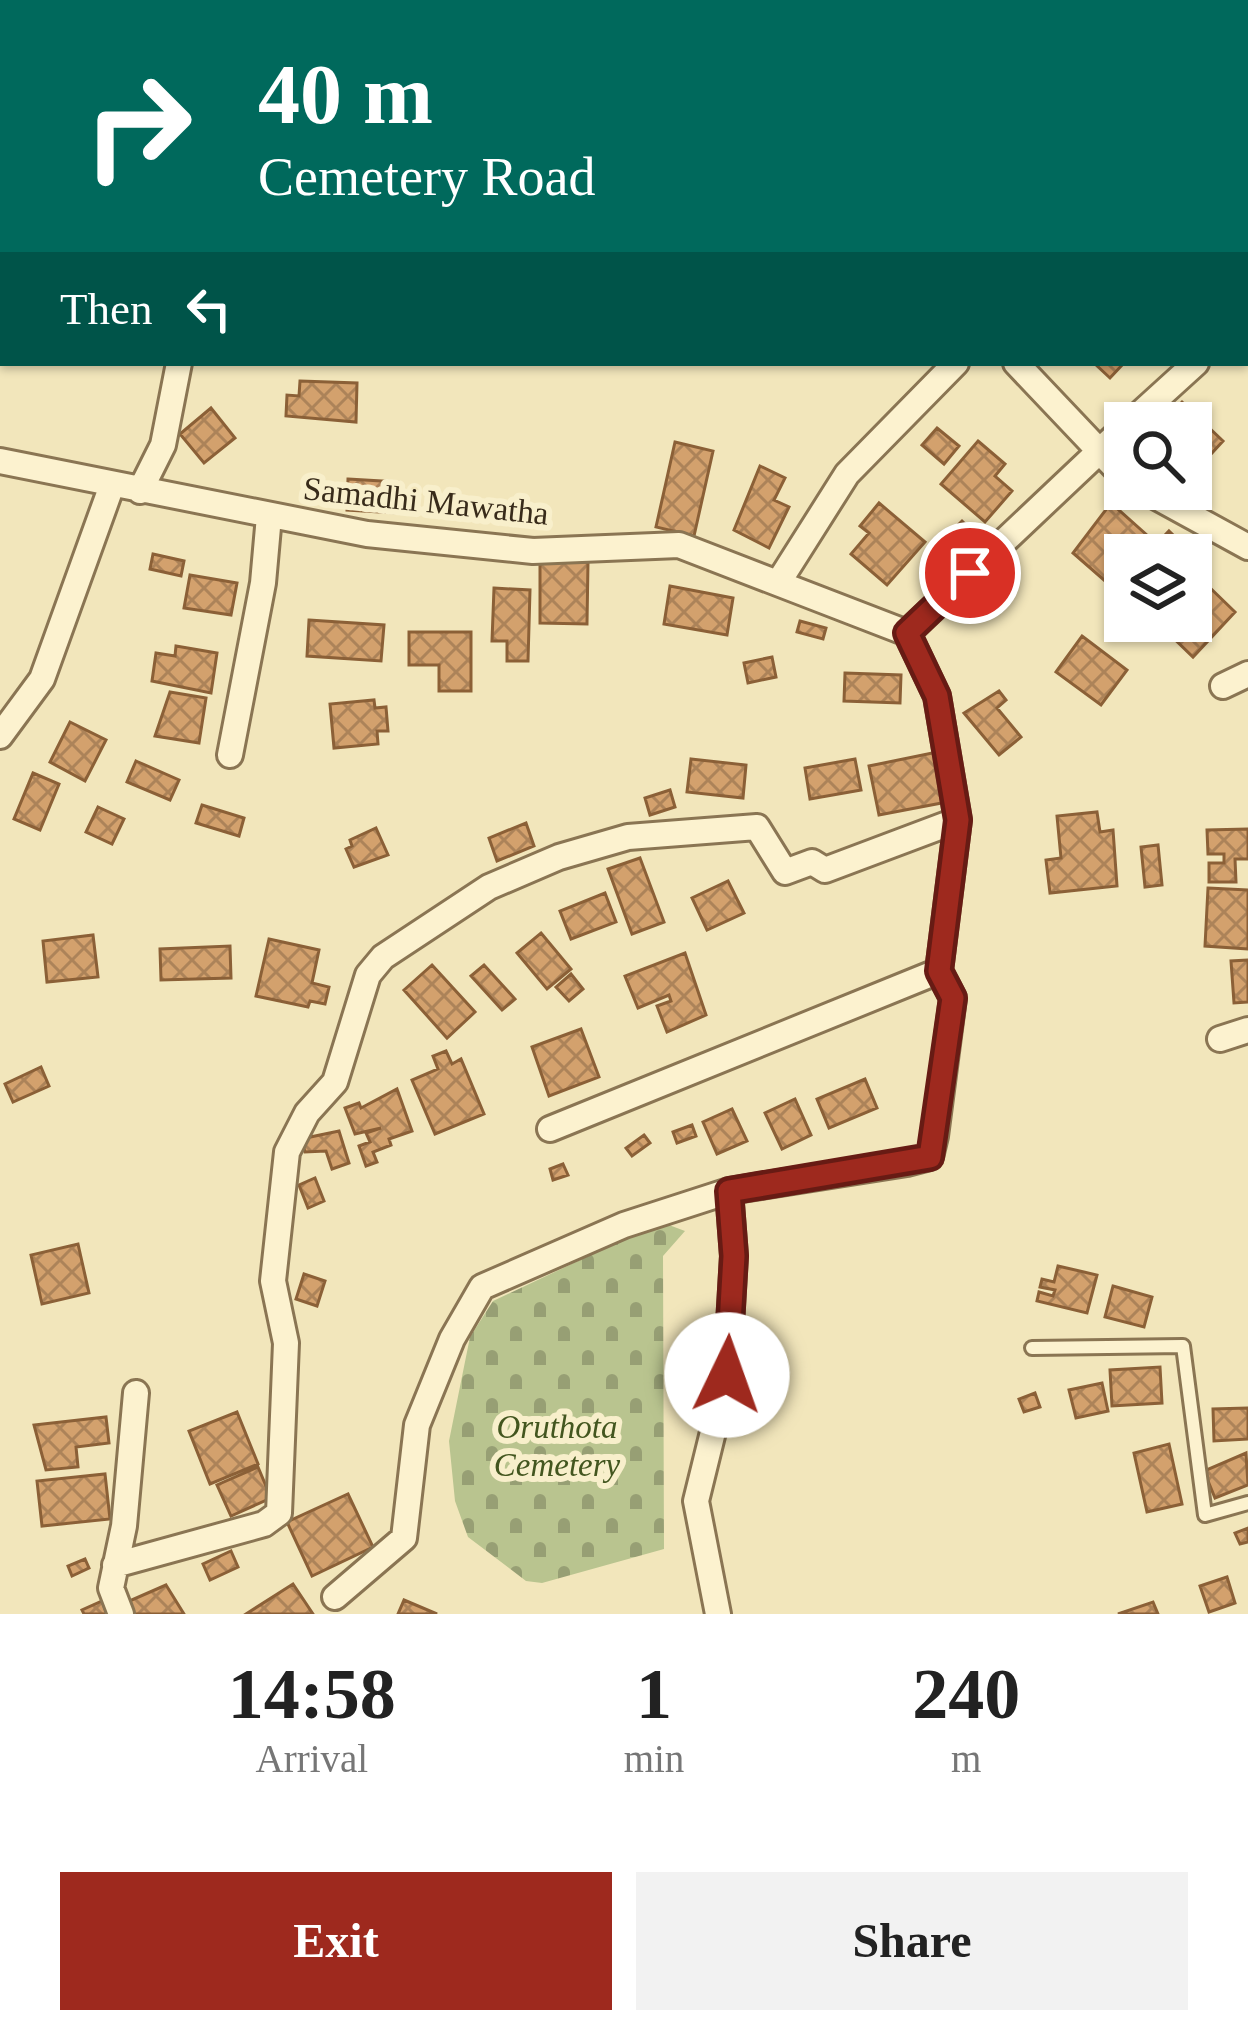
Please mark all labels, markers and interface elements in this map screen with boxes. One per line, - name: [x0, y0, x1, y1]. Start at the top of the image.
- icon: right: [60, 48, 216, 204]
- text: 40 m: [258, 48, 433, 141]
- text: Cemetery Road: [258, 147, 595, 207]
- icon: left: [176, 276, 242, 342]
- text: Then: [60, 284, 152, 334]
- map controls: [1104, 402, 1212, 642]
- button: search: [1104, 402, 1212, 510]
- street label: Samadhi Mawatha: [302, 470, 551, 532]
- pin: [919, 522, 1021, 624]
- button: layers: [1104, 534, 1212, 642]
- icon: arrive: [937, 540, 1003, 606]
- position arrow: [664, 1312, 790, 1438]
- park label: Oruthota Cemetery: [494, 1409, 621, 1483]
- text: 14:58: [228, 1654, 396, 1734]
- text: 1: [636, 1654, 672, 1734]
- text: 240: [912, 1654, 1020, 1734]
- text: Arrival: [256, 1737, 368, 1780]
- text: min: [624, 1737, 684, 1780]
- text: m: [951, 1737, 981, 1780]
- button: Exit: [60, 1872, 612, 2010]
- button: Share: [636, 1872, 1188, 2010]

